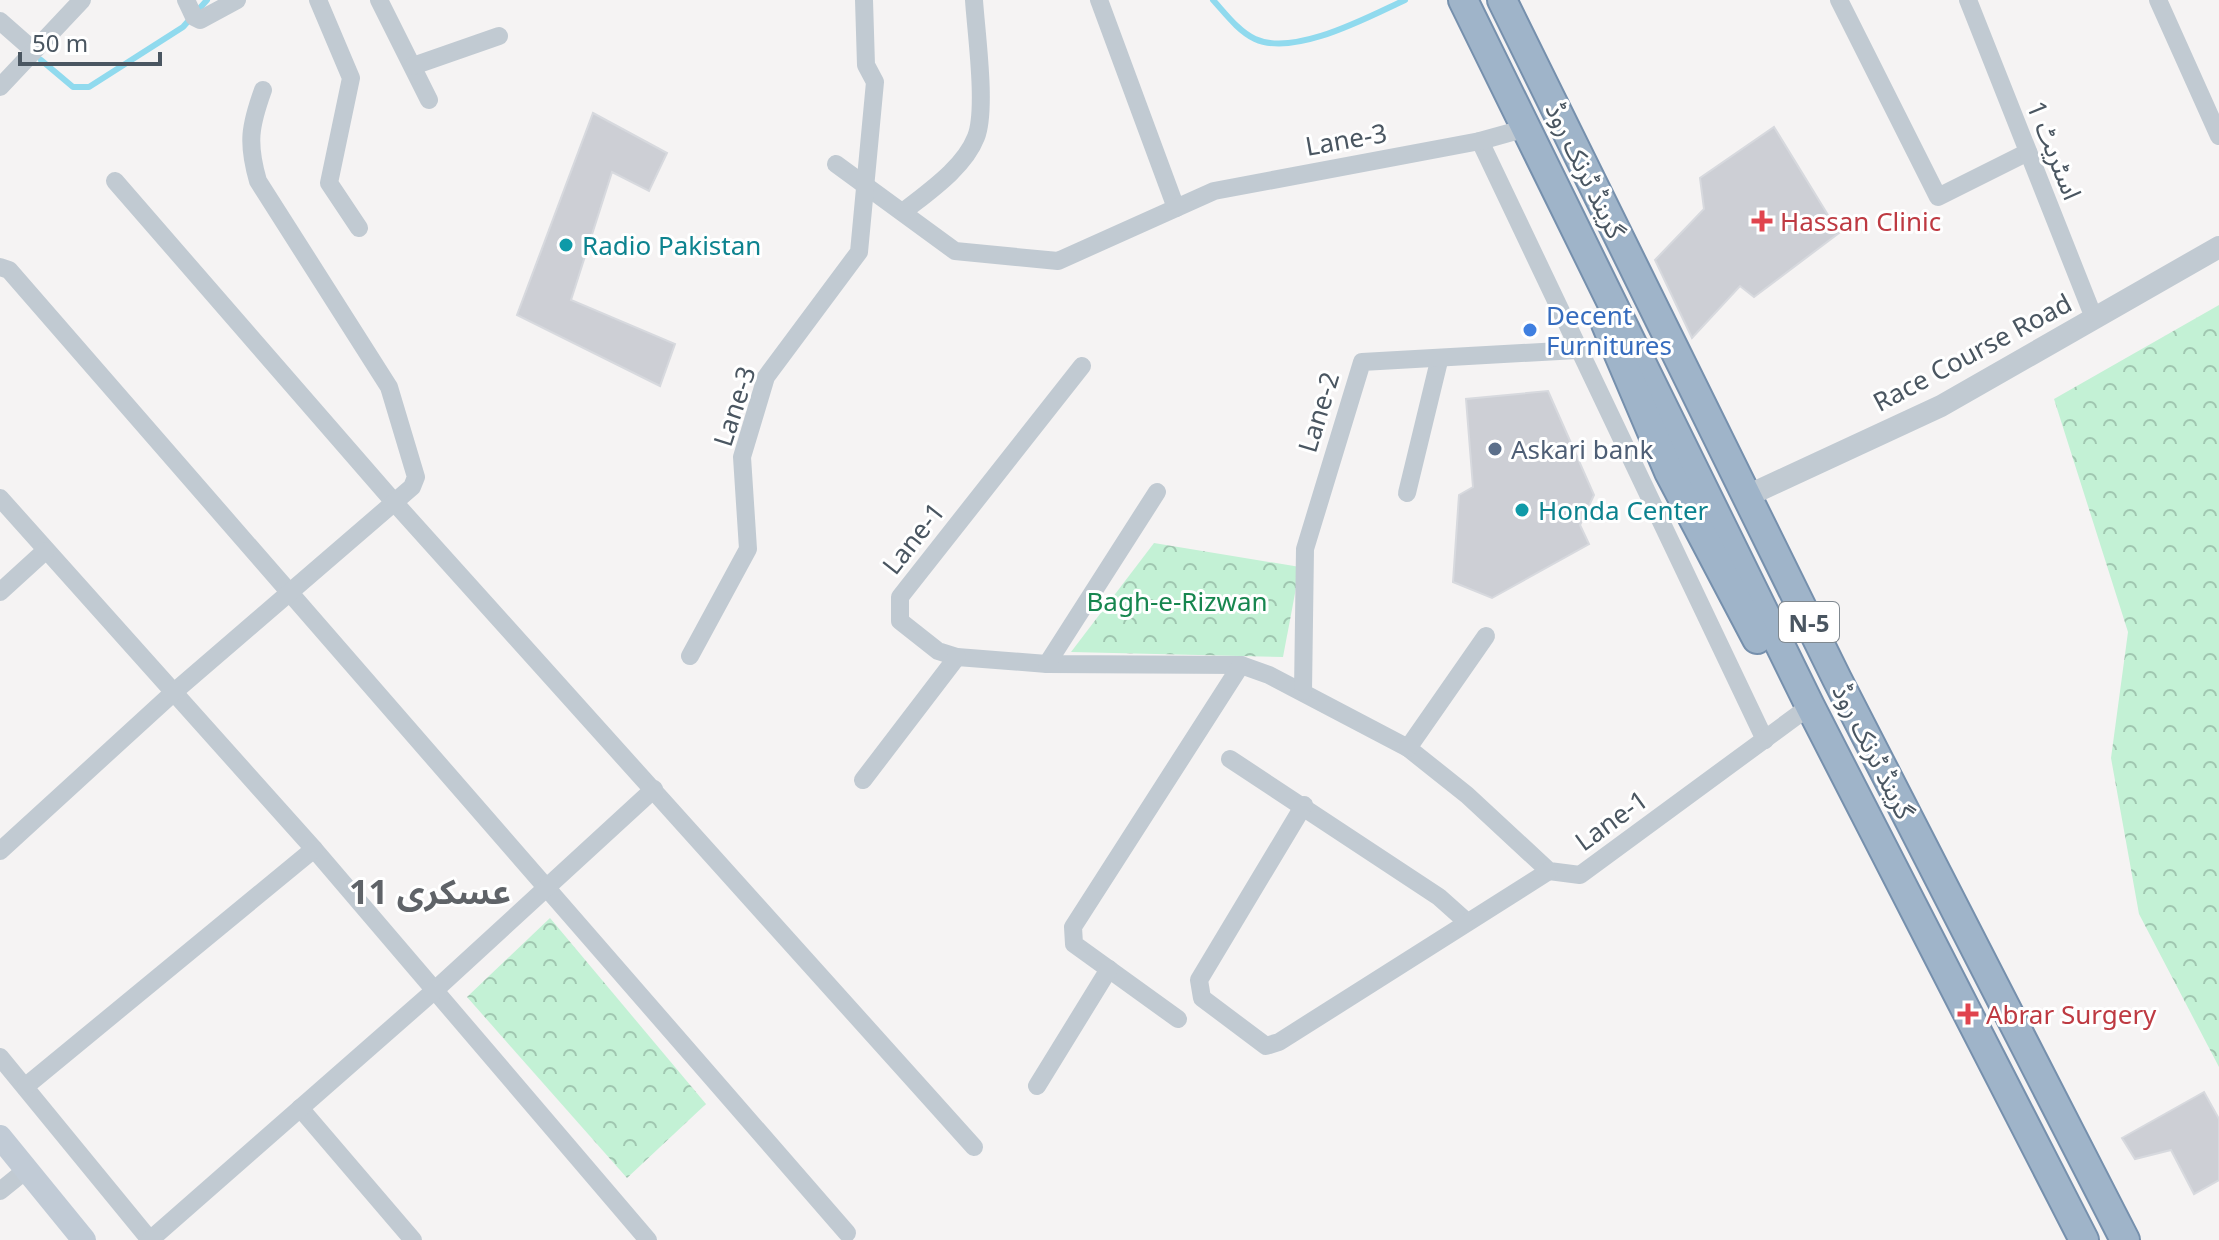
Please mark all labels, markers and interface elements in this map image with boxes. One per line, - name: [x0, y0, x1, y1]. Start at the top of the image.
- scale bar: [20, 16, 160, 66]
- text: 50 m: [32, 26, 88, 59]
- street label: اسٹریٹ 1: [2019, 95, 2091, 205]
- street label: گرینڈ ٹرنک روڈ: [1537, 96, 1635, 244]
- street label: Lane-3: [1302, 114, 1390, 164]
- place label: Hassan Clinic: [1780, 203, 1941, 239]
- marker: Hassan Clinic: [1751, 210, 1773, 232]
- place label: Radio Pakistan: [582, 227, 761, 263]
- marker: Radio Pakistan: [557, 236, 575, 254]
- street label: Race Course Road: [1866, 284, 2078, 420]
- place label: Decent Furnitures: [1546, 297, 1672, 363]
- marker: Decent Furnitures: [1521, 321, 1539, 339]
- street label: Lane-3: [704, 361, 764, 451]
- street label: Lane-2: [1289, 367, 1347, 457]
- place label: Askari bank: [1511, 431, 1653, 467]
- marker: Askari bank: [1486, 440, 1504, 458]
- place label: Honda Center: [1538, 492, 1709, 528]
- street label: Lane-1: [874, 495, 952, 581]
- marker: Honda Center: [1513, 501, 1531, 519]
- park label: Bagh-e-Rizwan: [1086, 583, 1268, 619]
- road number: N-5: [1779, 602, 1839, 642]
- street label: گرینڈ ٹرنک روڈ: [1824, 677, 1924, 825]
- street label: Lane-1: [1567, 781, 1655, 859]
- district label: عسکری 11: [349, 868, 511, 914]
- place label: Abrar Surgery: [1986, 996, 2157, 1032]
- marker: Abrar Surgery: [1957, 1003, 1979, 1025]

